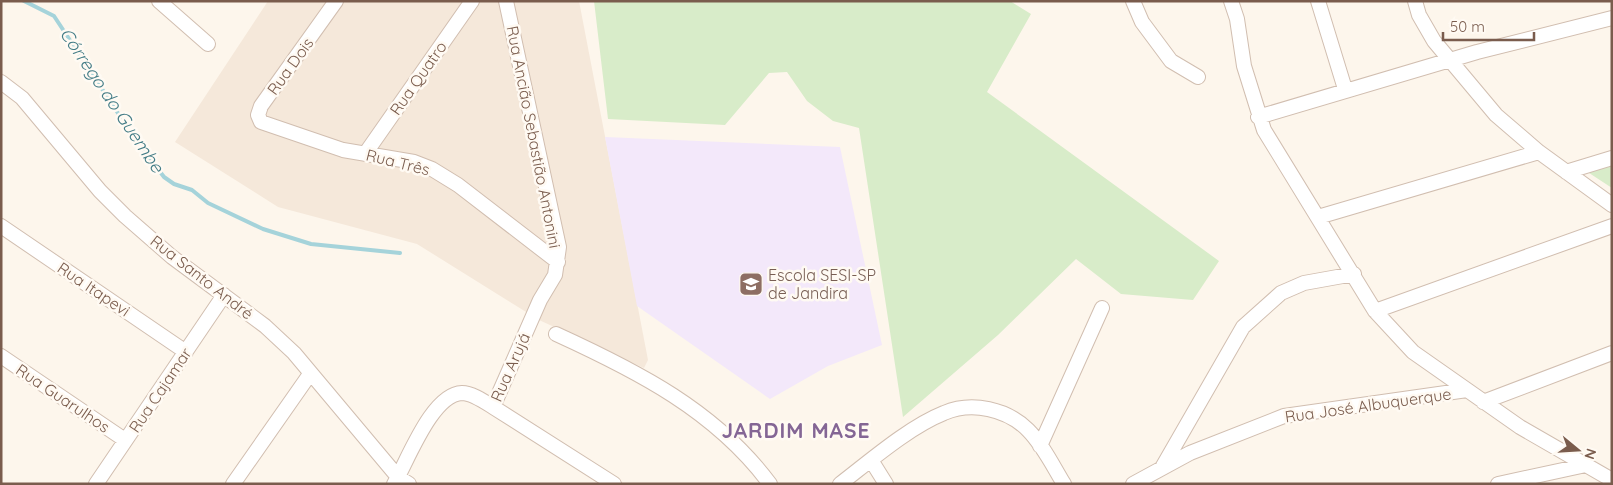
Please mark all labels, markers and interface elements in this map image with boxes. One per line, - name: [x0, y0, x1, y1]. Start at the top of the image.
- scale bar: [1443, 10, 1534, 42]
- text: 50 m: [1450, 17, 1485, 36]
- water label: Córrego do Guembe: [55, 23, 170, 178]
- street label: Rua Ancião Sebastião Antonini: [503, 24, 565, 250]
- street label: Rua Dois: [263, 33, 317, 99]
- street label: Rua Quatro: [385, 37, 451, 119]
- street label: Rua Três: [364, 144, 432, 180]
- street label: Rua Santo André: [147, 231, 257, 323]
- street label: Rua Itapevi: [54, 257, 134, 321]
- place label: Escola SESI-SP de Jandira: [768, 265, 876, 303]
- school or university icon: Escola SESI-SP de Jandira: [738, 271, 764, 297]
- street label: Rua Arujá: [486, 329, 534, 405]
- street label: Rua Cajamar: [124, 344, 196, 436]
- street label: Rua Guarulhos: [12, 359, 114, 437]
- street label: Rua José Albuquerque: [1284, 383, 1452, 427]
- district label: JARDIM MASE: [721, 417, 871, 443]
- north arrow: [1553, 425, 1603, 475]
- text: N: [1580, 446, 1601, 462]

